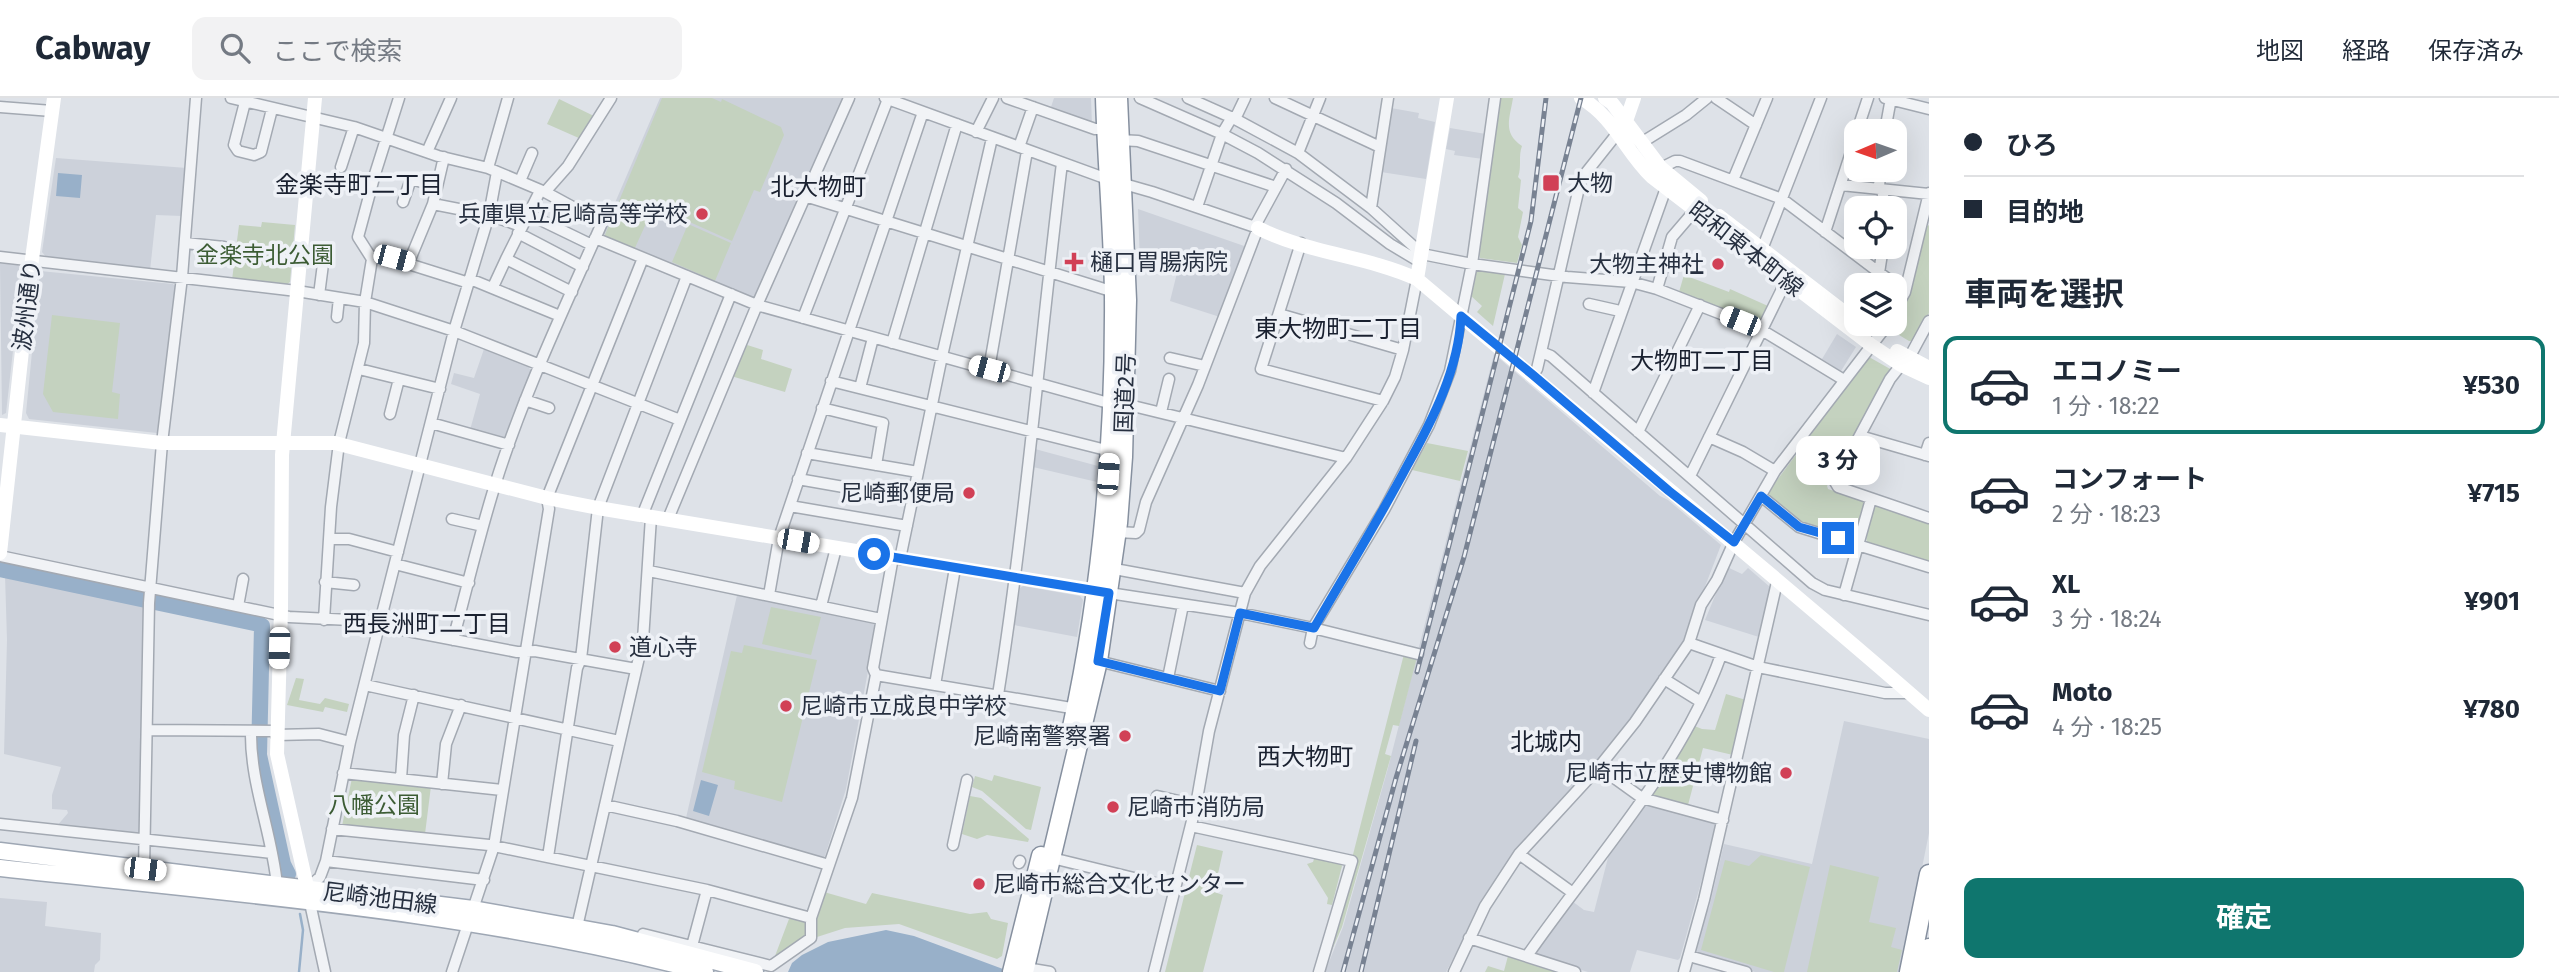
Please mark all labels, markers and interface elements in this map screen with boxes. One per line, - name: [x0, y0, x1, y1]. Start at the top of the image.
- search box: [192, 17, 682, 80]
- text: Cabway: [35, 28, 150, 68]
- icon: search: [216, 29, 254, 67]
- text: ここで検索: [272, 36, 402, 67]
- text: 地図: [2256, 37, 2304, 65]
- text: 経路: [2342, 37, 2390, 65]
- text: 保存済み: [2428, 37, 2524, 65]
- north arrow: [1844, 119, 1908, 182]
- map controls: [1844, 119, 1907, 336]
- text: ひろ: [2006, 130, 2058, 161]
- place label: 大物: [1567, 169, 1613, 197]
- district label: 金楽寺町二丁目: [275, 171, 443, 199]
- district label: 北大物町: [770, 173, 866, 201]
- marker: 大物: [1541, 173, 1561, 193]
- street label: 昭和東本町線: [1683, 195, 1809, 303]
- button: locate: [1844, 196, 1907, 259]
- text: 目的地: [2006, 197, 2084, 228]
- place label: 兵庫県立尼崎高等学校: [458, 200, 688, 228]
- marker: 兵庫県立尼崎高等学校: [694, 206, 710, 222]
- park label: 金楽寺北公園: [196, 241, 334, 269]
- car: [371, 242, 418, 274]
- place label: 樋口胃腸病院: [1090, 248, 1228, 276]
- place label: 大物主神社: [1589, 250, 1704, 278]
- marker: 樋口胃腸病院: [1064, 252, 1084, 272]
- marker: 大物主神社: [1710, 256, 1726, 272]
- street label: 波州通り: [7, 258, 47, 352]
- button: layers: [1844, 273, 1907, 336]
- text: 車両を選択: [1964, 275, 2124, 313]
- car: [1717, 303, 1764, 339]
- district label: 東大物町二丁目: [1254, 315, 1422, 343]
- district label: 大物町二丁目: [1630, 347, 1774, 375]
- street label: 国道2号: [1110, 352, 1140, 434]
- car: [966, 353, 1013, 385]
- icon: car: [1968, 354, 2031, 417]
- text: エコノミー: [2052, 356, 2182, 387]
- text: ¥530: [2463, 370, 2520, 401]
- text: 1 分 · 18:22: [2052, 392, 2160, 420]
- callout: 3 分: [1796, 436, 1880, 486]
- text: 3 分: [1818, 446, 1858, 474]
- car: [1097, 452, 1120, 496]
- icon: car: [1968, 462, 2031, 525]
- text: コンフォート: [2052, 464, 2207, 495]
- text: ¥715: [2467, 478, 2520, 509]
- place label: 尼崎郵便局: [840, 479, 955, 507]
- marker: 尼崎郵便局: [961, 485, 977, 501]
- text: 2 分 · 18:23: [2052, 500, 2161, 528]
- route end: [1822, 522, 1854, 554]
- car: [776, 527, 821, 555]
- route start: [858, 538, 890, 570]
- text: XL: [2052, 569, 2080, 600]
- icon: car: [1968, 570, 2031, 633]
- text: ¥901: [2464, 586, 2520, 617]
- text: 3 分 · 18:24: [2052, 605, 2161, 633]
- district label: 西長洲町二丁目: [343, 610, 511, 638]
- car: [268, 627, 291, 669]
- place label: 道心寺: [629, 633, 698, 661]
- marker: 道心寺: [607, 639, 623, 655]
- text: Moto: [2052, 677, 2112, 708]
- icon: car: [1968, 678, 2031, 741]
- place label: 尼崎市立成良中学校: [800, 692, 1007, 720]
- text: ¥780: [2463, 694, 2520, 725]
- marker: 尼崎市立成良中学校: [778, 698, 794, 714]
- text: 4 分 · 18:25: [2052, 713, 2162, 741]
- place label: 尼崎南警察署: [973, 722, 1111, 750]
- marker: 尼崎南警察署: [1117, 728, 1133, 744]
- district label: 北城内: [1510, 728, 1582, 756]
- district label: 西大物町: [1257, 743, 1353, 771]
- place label: 尼崎市立歴史博物館: [1565, 759, 1772, 787]
- marker: 尼崎市立歴史博物館: [1778, 765, 1794, 781]
- park label: 八幡公園: [328, 791, 420, 819]
- place label: 尼崎市消防局: [1127, 793, 1265, 821]
- marker: 尼崎市消防局: [1105, 799, 1121, 815]
- car: [123, 856, 168, 882]
- place label: 尼崎市総合文化センター: [993, 870, 1246, 898]
- marker: 尼崎市総合文化センター: [971, 876, 987, 892]
- street label: 尼崎池田線: [321, 877, 439, 919]
- button: 確定: [1964, 878, 2524, 958]

